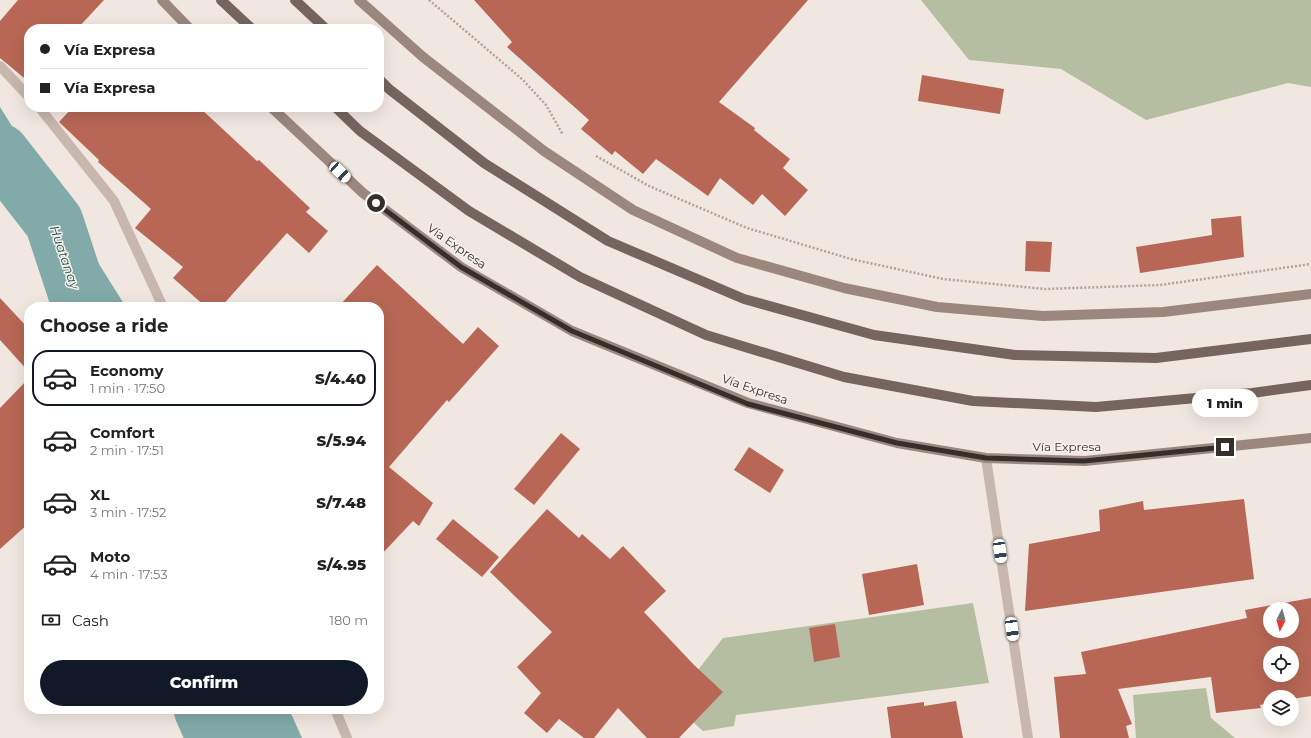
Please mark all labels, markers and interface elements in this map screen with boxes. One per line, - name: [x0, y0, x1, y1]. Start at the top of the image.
- text: Vía Expresa: [64, 40, 155, 59]
- text: Vía Expresa: [64, 78, 155, 97]
- car: [327, 159, 353, 185]
- route start: [367, 194, 385, 212]
- street label: Vía Expresa: [424, 220, 490, 272]
- water label: Huatanay: [47, 223, 84, 292]
- text: Choose a ride: [40, 315, 168, 337]
- icon: car: [42, 360, 78, 396]
- text: Economy: [90, 361, 163, 380]
- text: S/4.40: [315, 369, 366, 388]
- street label: Vía Expresa: [720, 371, 790, 407]
- text: 1 min · 17:50: [90, 380, 165, 396]
- callout: 1 min: [1192, 389, 1258, 417]
- text: 1 min: [1207, 395, 1243, 411]
- icon: car: [42, 422, 78, 458]
- text: Comfort: [90, 423, 155, 442]
- text: S/5.94: [316, 431, 366, 450]
- route end: [1216, 438, 1234, 456]
- street label: Vía Expresa: [1033, 439, 1101, 454]
- text: 2 min · 17:51: [90, 442, 164, 458]
- icon: car: [42, 484, 78, 520]
- text: XL: [90, 485, 109, 504]
- text: S/7.48: [316, 493, 366, 512]
- text: 3 min · 17:52: [90, 504, 166, 520]
- car: [992, 538, 1008, 564]
- icon: car: [42, 546, 78, 582]
- text: Moto: [90, 547, 130, 566]
- text: S/4.95: [317, 555, 366, 574]
- text: 4 min · 17:53: [90, 566, 168, 582]
- north arrow: [1263, 602, 1299, 638]
- map controls: [1263, 602, 1299, 726]
- icon: cash: [40, 609, 62, 631]
- text: Cash: [72, 611, 109, 630]
- text: 180 m: [329, 612, 368, 628]
- car: [1004, 616, 1020, 642]
- button: locate: [1263, 646, 1299, 682]
- button: Confirm: [40, 660, 368, 706]
- button: layers: [1263, 690, 1299, 726]

